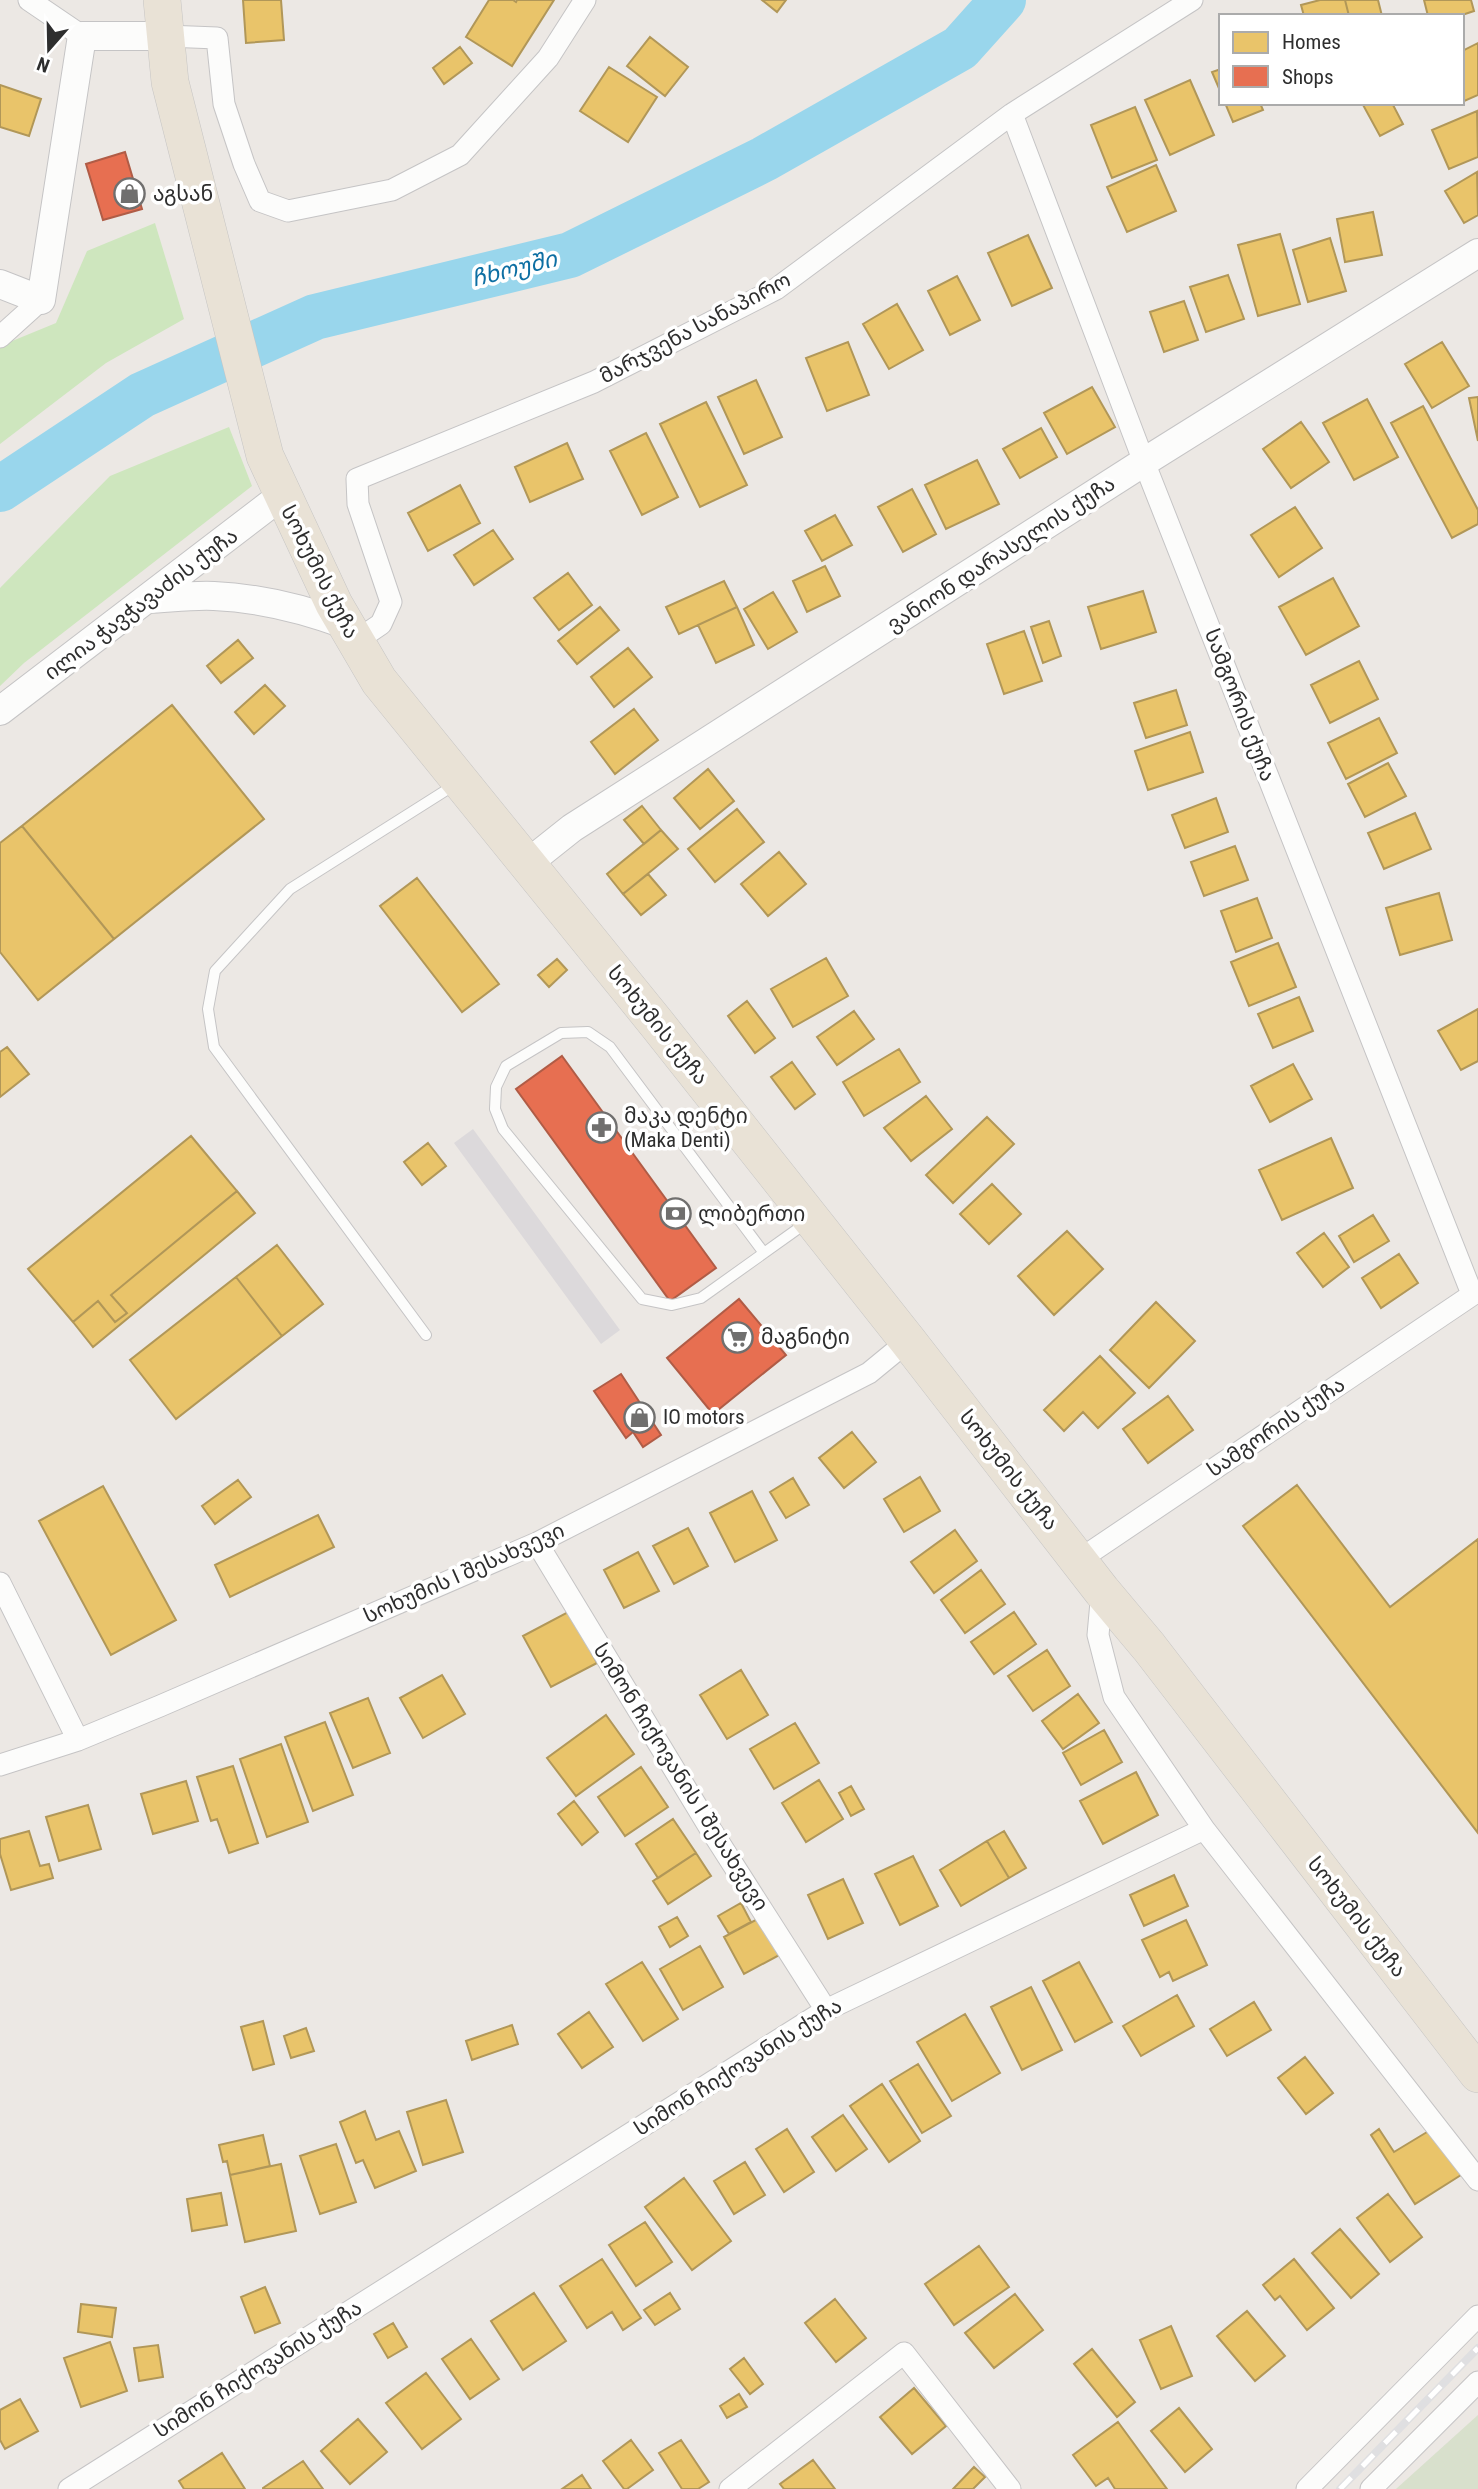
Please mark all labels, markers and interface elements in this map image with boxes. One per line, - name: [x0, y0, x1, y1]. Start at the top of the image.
- north arrow: [14, 14, 84, 84]
- legend: [1219, 14, 1464, 105]
- text: Homes: [1282, 30, 1341, 54]
- text: N: [34, 52, 53, 77]
- text: Shops: [1282, 65, 1334, 89]
- shop icon: აგსან: [113, 177, 147, 211]
- place label: აგსან: [153, 182, 213, 206]
- water label: ჩხოუში: [469, 245, 560, 293]
- street label: მარჯვენა სანაპირო: [595, 267, 795, 389]
- street label: ვანიონ დარასელის ქუჩა: [882, 471, 1120, 638]
- street label: სოხუმის ქუჩა: [276, 501, 364, 643]
- street label: ილია ჭავჭავაძის ქუჩა: [39, 523, 243, 685]
- street label: სამგორის ქუჩა: [1200, 626, 1280, 784]
- street label: სოხუმის ქუჩა: [603, 961, 713, 1089]
- place label: მაკა დენტი (Maka Denti): [624, 1104, 748, 1152]
- pharmacy icon: მაკა დენტი (Maka Denti): [584, 1111, 618, 1145]
- bank icon: ლიბერთი: [658, 1197, 692, 1231]
- place label: ლიბერთი: [698, 1202, 805, 1227]
- supermarket icon: მაგნიტი: [721, 1320, 755, 1354]
- place label: მაგნიტი: [761, 1325, 850, 1349]
- street label: სამგორის ქუჩა: [1203, 1372, 1349, 1482]
- shop icon: IO motors: [623, 1400, 657, 1434]
- place label: IO motors: [663, 1405, 745, 1429]
- street label: სოხუმის ქუჩა: [955, 1405, 1063, 1535]
- street label: სოხუმის I შესახვევი: [360, 1518, 568, 1628]
- street label: სიმონ ჩიქოვანის I შესახვევი: [589, 1639, 773, 1915]
- street label: სოხუმის ქუჩა: [1303, 1852, 1411, 1982]
- street label: სიმონ ჩიქოვანის ქუჩა: [630, 1993, 846, 2141]
- street label: სიმონ ჩიქოვანის ქუჩა: [150, 2295, 366, 2443]

